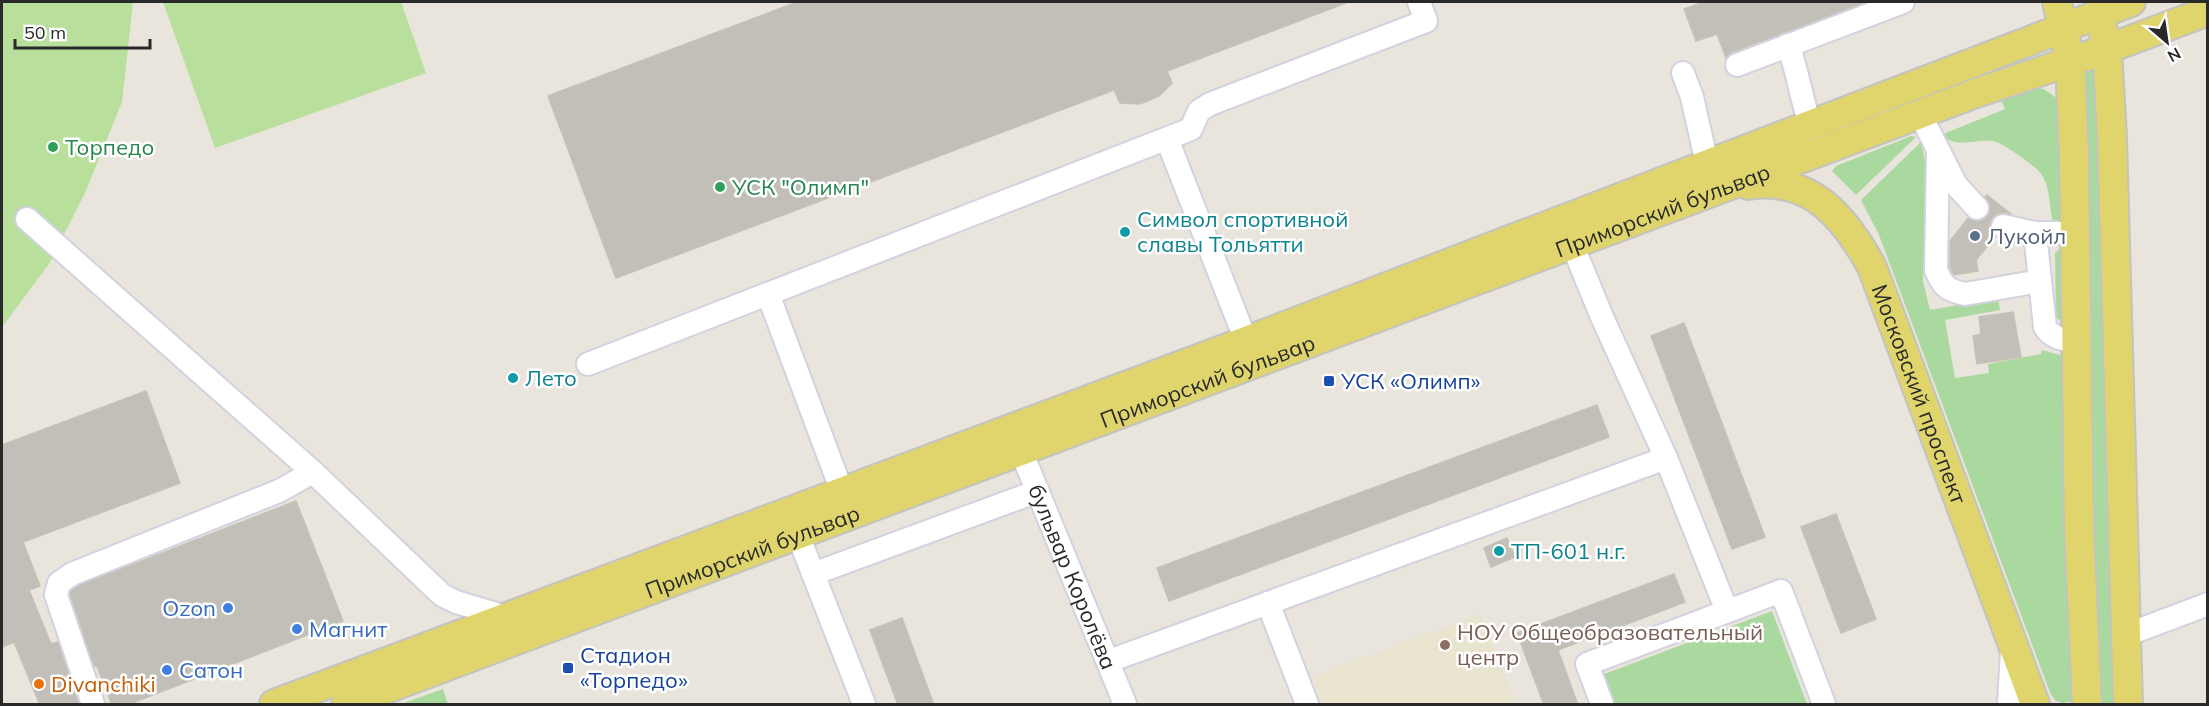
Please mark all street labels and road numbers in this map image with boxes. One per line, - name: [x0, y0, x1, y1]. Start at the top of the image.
- street label: Приморский бульвар: [1551, 157, 1774, 264]
- street label: Московский проспект: [1866, 280, 1973, 508]
- street label: Приморский бульвар: [1096, 328, 1319, 434]
- street label: бульвар Королёва: [1022, 480, 1123, 674]
- street label: Приморский бульвар: [641, 499, 864, 605]

